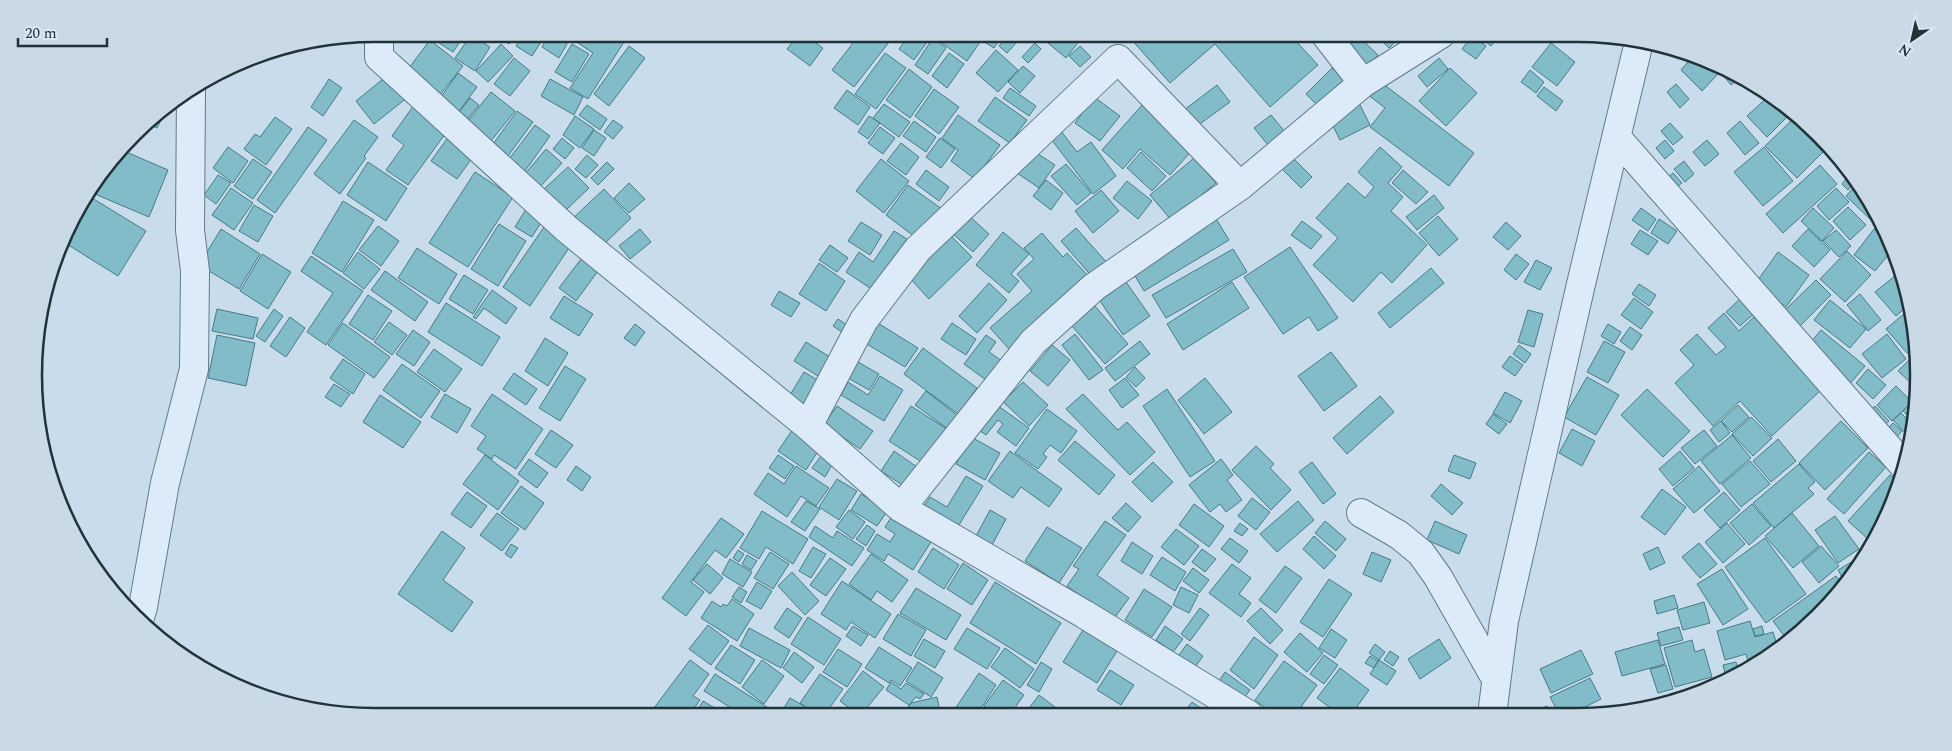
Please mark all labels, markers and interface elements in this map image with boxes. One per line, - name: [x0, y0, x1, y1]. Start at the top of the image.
- scale bar: [18, 15, 106, 47]
- north arrow: [1887, 15, 1937, 65]
- text: 20 m: [25, 22, 57, 45]
- text: N: [1894, 38, 1916, 62]

